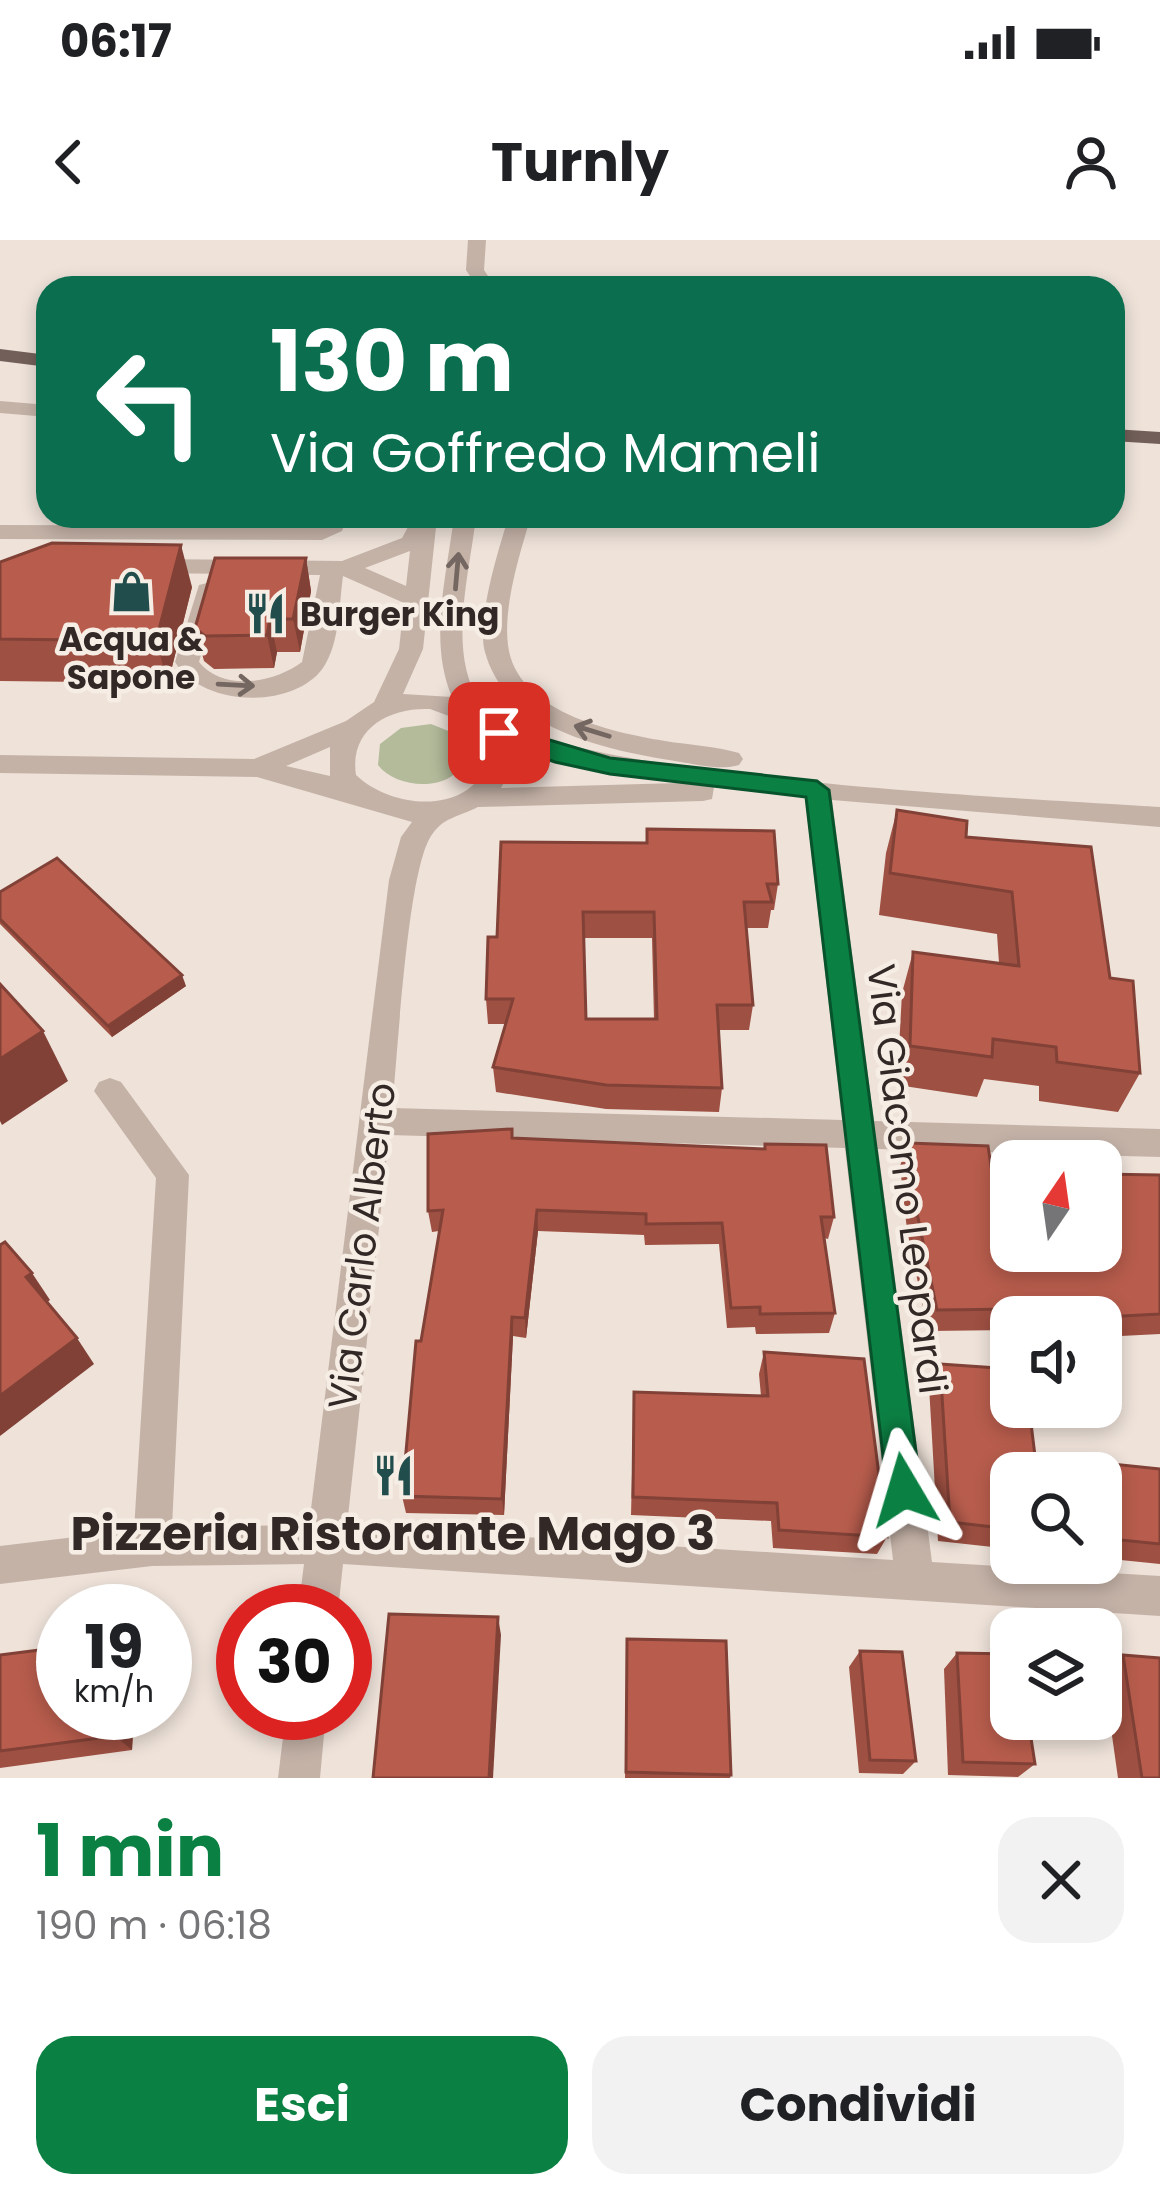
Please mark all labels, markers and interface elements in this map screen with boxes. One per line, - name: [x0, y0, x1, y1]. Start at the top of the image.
- text: 06:17: [60, 10, 172, 73]
- text: Turnly: [491, 124, 669, 200]
- icon: back: [36, 129, 102, 195]
- icon: person: [1058, 129, 1124, 195]
- text: 130 m: [270, 303, 514, 420]
- icon: left: [72, 324, 228, 480]
- text: Via Goffredo Mameli: [270, 415, 821, 491]
- one-way arrow: [445, 552, 468, 591]
- shop icon: Acqua & Sapone: [108, 568, 154, 614]
- restaurant icon: Burger King: [243, 591, 289, 637]
- place label: Burger King: [300, 591, 499, 638]
- place label: Acqua & Sapone: [59, 616, 204, 701]
- one-way arrow: [216, 674, 255, 697]
- pin: [448, 682, 550, 784]
- icon: arrive: [466, 700, 532, 766]
- one-way arrow: [574, 719, 612, 741]
- street label: Via Giacomo Leopardi: [853, 961, 961, 1397]
- street label: Via Carlo Alberto: [315, 1079, 409, 1413]
- north arrow: [990, 1140, 1122, 1272]
- map controls: [990, 1140, 1122, 1740]
- button: sound: [990, 1296, 1122, 1428]
- position arrow: [841, 1427, 967, 1553]
- restaurant icon: Pizzeria Ristorante Mago 3: [370, 1452, 416, 1498]
- button: search: [990, 1452, 1122, 1584]
- place label: Pizzeria Ristorante Mago 3: [71, 1500, 715, 1567]
- speed limit sign: 30: [216, 1584, 372, 1740]
- text: 19: [84, 1605, 144, 1689]
- button: layers: [990, 1608, 1122, 1740]
- text: km/h: [74, 1670, 154, 1713]
- text: 1 min: [36, 1800, 224, 1901]
- button: close: [998, 1817, 1124, 1943]
- text: 190 m · 06:18: [36, 1898, 272, 1953]
- button: Esci: [36, 2036, 568, 2174]
- button: Condividi: [592, 2036, 1124, 2174]

